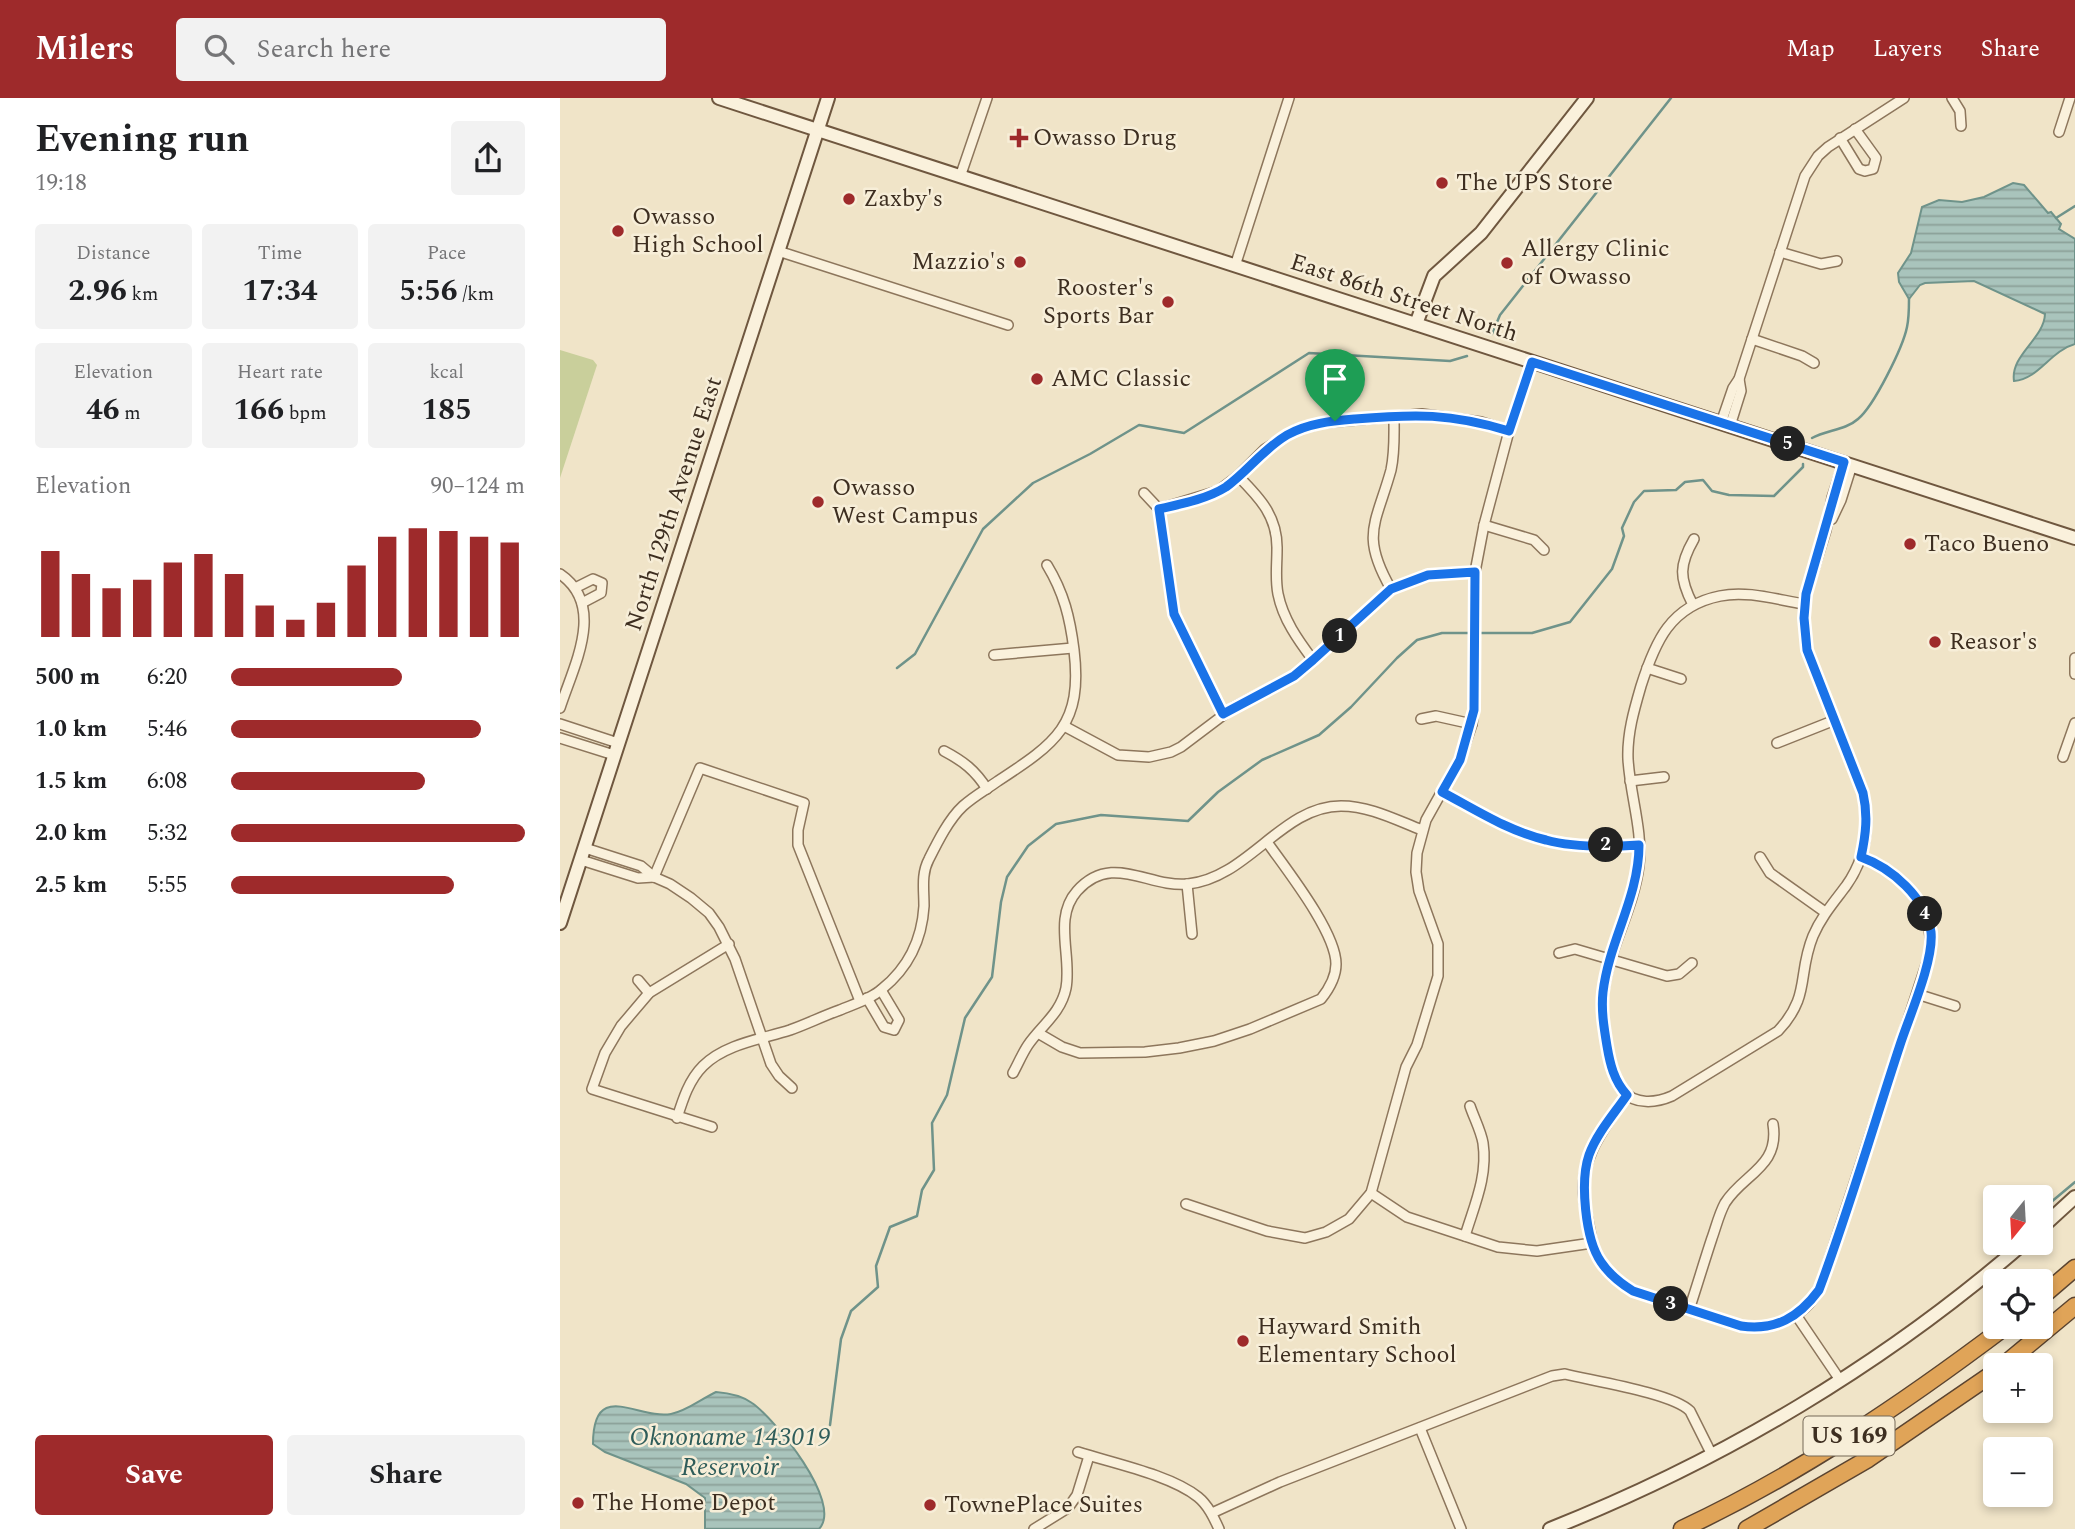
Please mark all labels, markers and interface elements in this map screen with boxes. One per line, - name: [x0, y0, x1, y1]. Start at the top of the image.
- search box: [176, 18, 666, 81]
- text: Milers: [35, 24, 134, 74]
- text: Search here: [256, 29, 391, 69]
- icon: search: [200, 30, 238, 68]
- text: Map: [1786, 31, 1835, 67]
- text: Layers: [1873, 31, 1943, 67]
- text: Share: [1981, 31, 2040, 67]
- text: Evening run: [35, 111, 249, 169]
- place label: Owasso Drug: [1033, 120, 1177, 156]
- button: share: [451, 121, 525, 195]
- marker: Owasso Drug: [1011, 130, 1027, 146]
- place label: The UPS Store: [1456, 165, 1613, 201]
- text: 19:18: [35, 166, 87, 201]
- marker: The UPS Store: [1434, 175, 1450, 191]
- place label: Zaxby's: [863, 181, 943, 217]
- marker: Zaxby's: [841, 191, 857, 207]
- place label: Owasso High School: [632, 199, 764, 263]
- marker: Owasso High School: [610, 223, 626, 239]
- place label: Allergy Clinic of Owasso: [1521, 231, 1670, 295]
- text: Distance: [76, 239, 150, 268]
- text: Time: [258, 239, 302, 268]
- text: Pace: [427, 239, 466, 268]
- place label: Mazzio's: [912, 244, 1006, 280]
- street label: East 86th Street North: [1285, 244, 1523, 352]
- marker: Mazzio's: [1012, 254, 1028, 270]
- marker: Allergy Clinic of Owasso: [1499, 255, 1515, 271]
- text: 2.96: [68, 268, 127, 314]
- text: 17:34: [242, 268, 318, 314]
- text: 5:56: [399, 268, 458, 314]
- place label: Rooster's Sports Bar: [1043, 270, 1154, 334]
- text: km: [127, 280, 158, 309]
- text: /km: [458, 280, 494, 309]
- marker: Rooster's Sports Bar: [1160, 294, 1176, 310]
- pin: [1305, 349, 1365, 421]
- text: Elevation: [74, 358, 153, 387]
- text: Heart rate: [237, 358, 323, 387]
- text: kcal: [430, 358, 464, 387]
- icon: arrive: [1316, 360, 1354, 398]
- place label: AMC Classic: [1051, 361, 1191, 397]
- marker: AMC Classic: [1029, 371, 1045, 387]
- street label: North 129th Avenue East: [616, 372, 732, 636]
- text: 46: [86, 387, 120, 433]
- text: 166: [233, 387, 284, 433]
- text: 185: [421, 387, 472, 433]
- text: m: [120, 399, 141, 428]
- text: bpm: [284, 399, 327, 428]
- pin: 5: [1770, 426, 1806, 462]
- text: 5: [1782, 429, 1793, 458]
- text: Elevation: [35, 469, 131, 504]
- text: 90–124 m: [430, 469, 525, 504]
- place label: Owasso West Campus: [832, 470, 979, 534]
- marker: Owasso West Campus: [810, 494, 826, 510]
- place label: Taco Bueno: [1924, 526, 2049, 562]
- marker: Taco Bueno: [1902, 536, 1918, 552]
- pin: 1: [1322, 618, 1358, 654]
- text: 1: [1334, 621, 1345, 650]
- place label: Reasor's: [1949, 624, 2038, 660]
- marker: Reasor's: [1927, 634, 1943, 650]
- text: 500 m: [35, 660, 100, 695]
- text: 6:20: [147, 660, 187, 695]
- text: 1.0 km: [35, 712, 107, 747]
- text: 5:46: [147, 712, 187, 747]
- text: 1.5 km: [35, 764, 107, 799]
- text: 6:08: [147, 764, 187, 799]
- text: 2.0 km: [35, 816, 107, 851]
- text: 5:32: [147, 816, 187, 851]
- pin: 2: [1588, 828, 1624, 862]
- text: 2: [1600, 830, 1611, 859]
- text: 2.5 km: [35, 868, 107, 903]
- text: 5:55: [147, 868, 187, 903]
- pin: 4: [1908, 896, 1942, 932]
- text: 4: [1919, 899, 1930, 928]
- north arrow: [1983, 1185, 2053, 1255]
- map controls: [1983, 1185, 2053, 1507]
- button: locate: [1983, 1269, 2053, 1339]
- pin: 3: [1654, 1286, 1688, 1322]
- text: 3: [1665, 1289, 1676, 1318]
- place label: Hayward Smith Elementary School: [1257, 1309, 1457, 1373]
- marker: Hayward Smith Elementary School: [1235, 1333, 1251, 1349]
- button: +: [1983, 1353, 2053, 1423]
- road number: US 169: [1804, 1416, 1894, 1456]
- water label: Oknoname 143019 Reservoir: [629, 1417, 831, 1487]
- button: Save: [35, 1435, 273, 1515]
- button: Share: [287, 1435, 525, 1515]
- button: −: [1983, 1437, 2053, 1507]
- place label: The Home Depot: [592, 1485, 776, 1521]
- place label: TownePlace Suites: [944, 1487, 1143, 1523]
- marker: The Home Depot: [570, 1495, 586, 1511]
- marker: TownePlace Suites: [922, 1497, 938, 1513]

